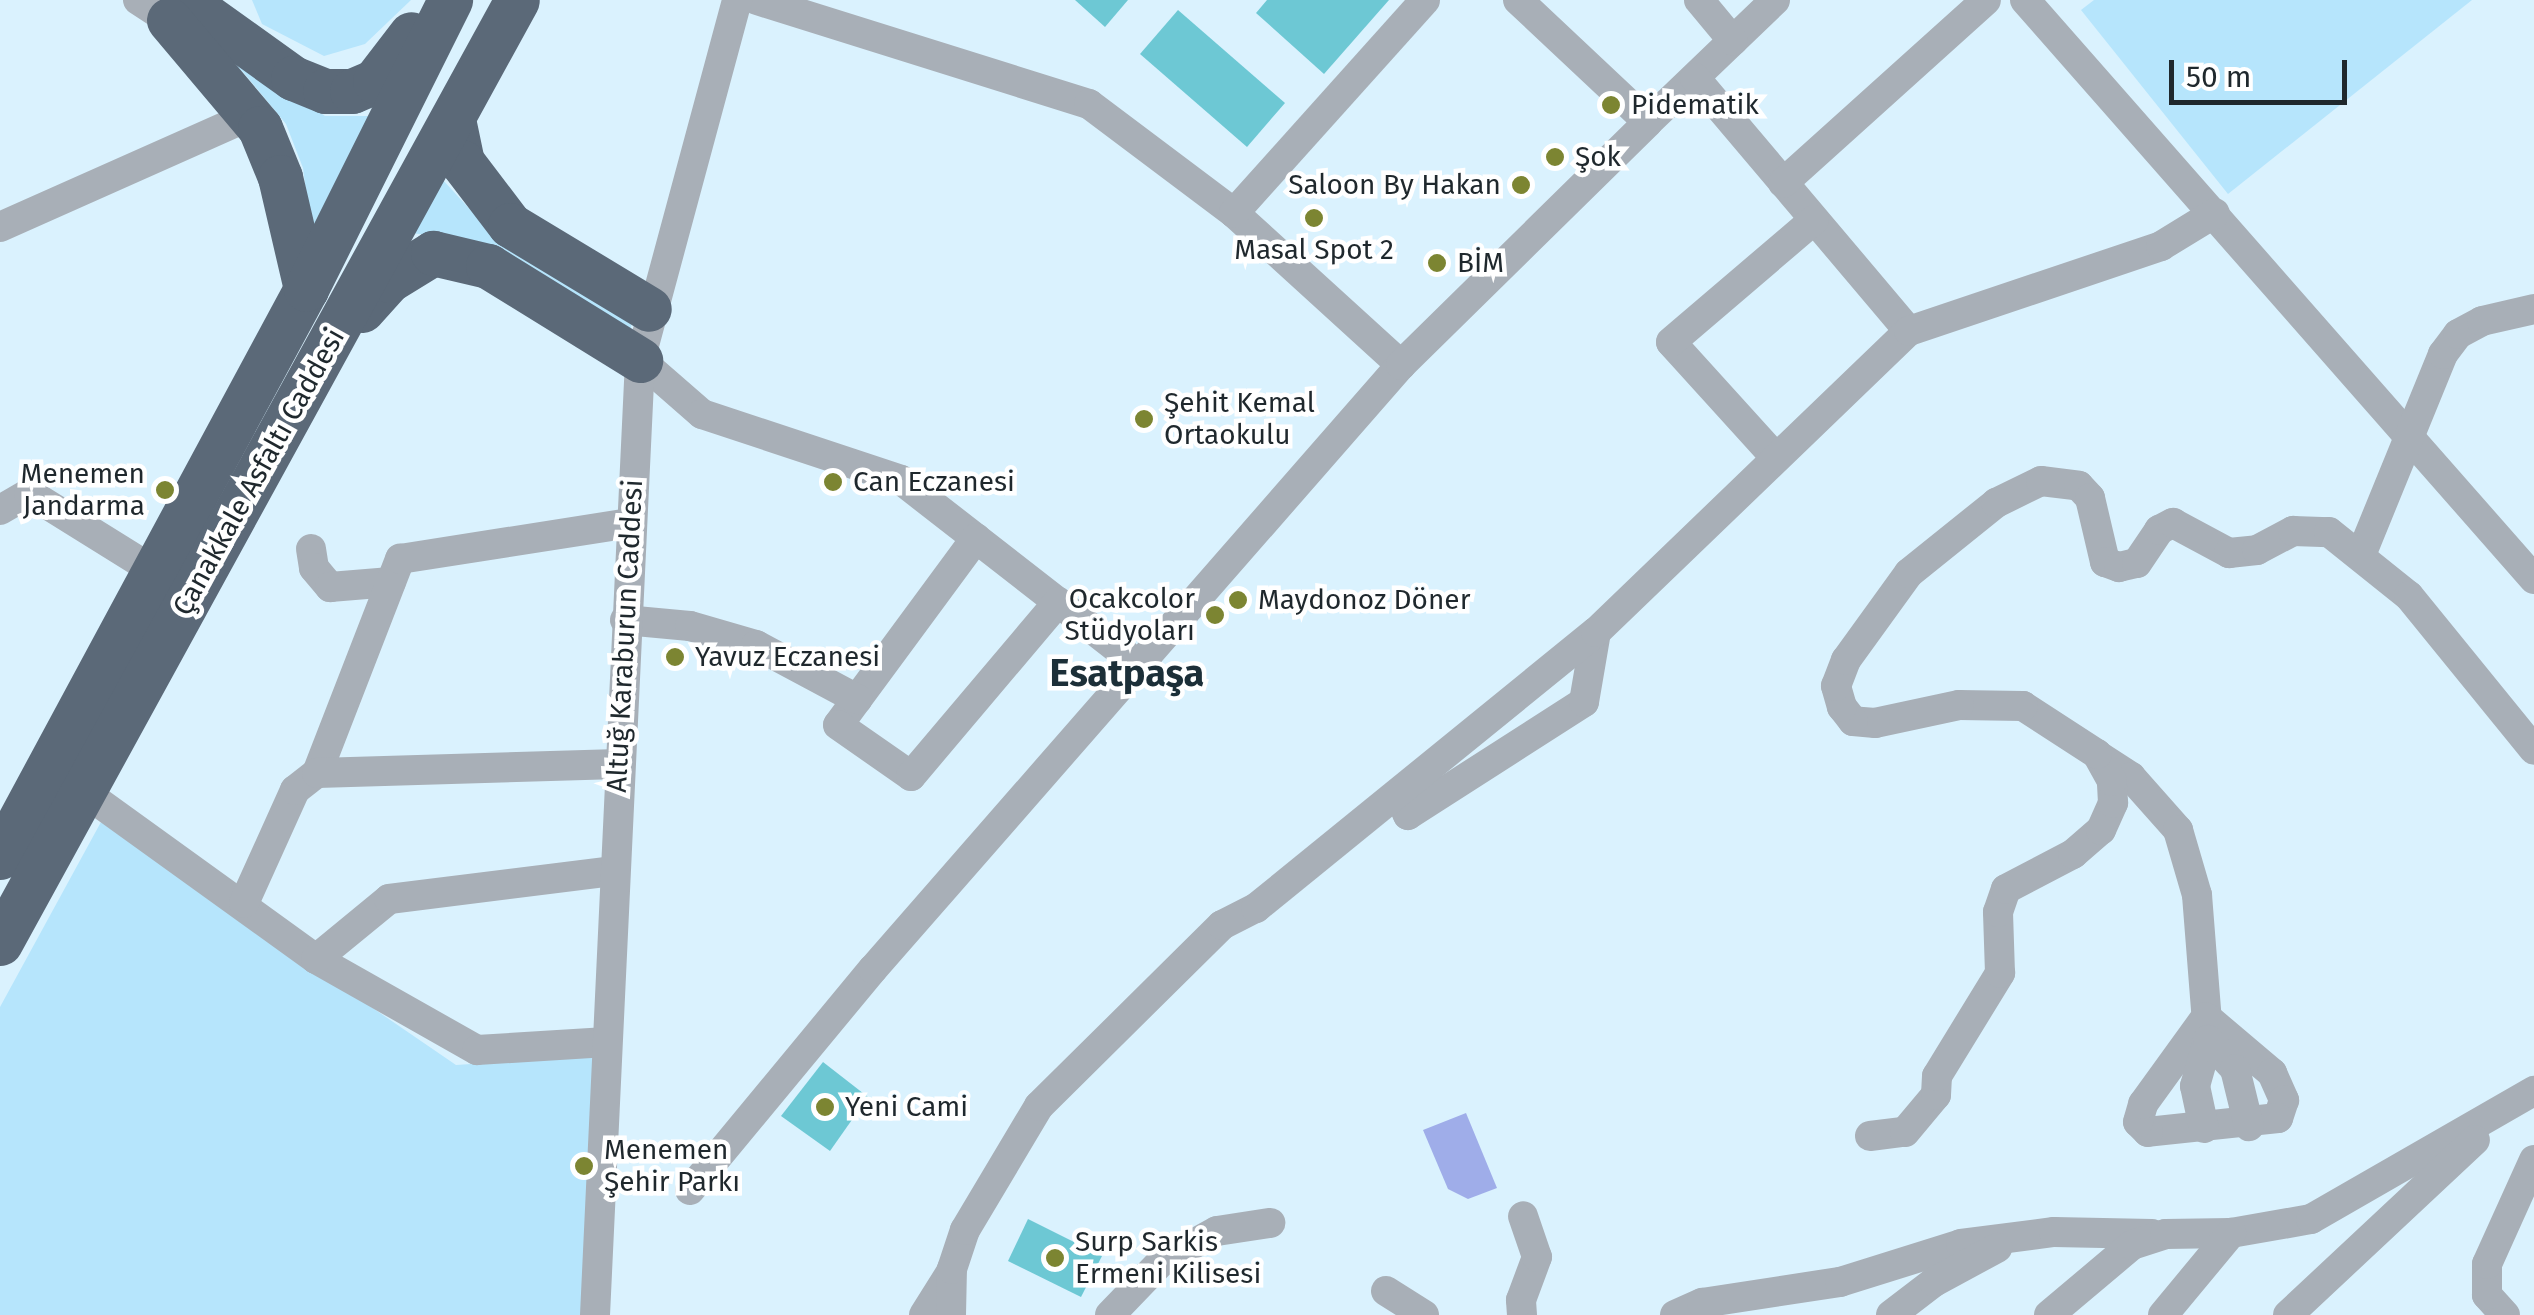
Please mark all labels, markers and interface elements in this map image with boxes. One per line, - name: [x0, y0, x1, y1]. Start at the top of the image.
- scale bar: [2174, 40, 2352, 102]
- text: 50 m: [2186, 59, 2251, 95]
- place label: Pidematik: [1631, 88, 1759, 122]
- marker: Pidematik: [1600, 94, 1622, 116]
- place label: Şok: [1575, 140, 1621, 174]
- marker: Şok: [1544, 146, 1566, 168]
- place label: Saloon By Hakan: [1288, 168, 1501, 202]
- marker: Saloon By Hakan: [1510, 174, 1532, 196]
- marker: Masal Spot 2: [1303, 207, 1325, 229]
- place label: Masal Spot 2: [1234, 233, 1394, 267]
- place label: BİM: [1457, 246, 1504, 280]
- marker: BİM: [1426, 252, 1448, 274]
- street label: Çanakkale Asfaltı Caddesi: [166, 323, 352, 621]
- place label: Şehit Kemal Ortaokulu: [1164, 386, 1315, 452]
- marker: Şehit Kemal Ortaokulu: [1133, 408, 1155, 430]
- place label: Menemen Jandarma: [21, 457, 145, 523]
- place label: Can Eczanesi: [853, 465, 1015, 499]
- marker: Can Eczanesi: [822, 471, 844, 493]
- marker: Menemen Jandarma: [154, 479, 176, 501]
- street label: Altuğ Karaburun Caddesi: [600, 479, 650, 793]
- place label: Ocakcolor Stüdyoları: [1065, 582, 1195, 648]
- place label: Maydonoz Döner: [1258, 583, 1470, 617]
- marker: Maydonoz Döner: [1227, 589, 1249, 611]
- marker: Ocakcolor Stüdyoları: [1204, 604, 1226, 626]
- place label: Yavuz Eczanesi: [695, 640, 880, 674]
- marker: Yavuz Eczanesi: [664, 646, 686, 668]
- district label: Esatpaşa: [1050, 651, 1204, 697]
- place label: Yeni Cami: [845, 1090, 968, 1124]
- marker: Yeni Cami: [814, 1096, 836, 1118]
- place label: Menemen Şehir Parkı: [604, 1133, 740, 1199]
- marker: Menemen Şehir Parkı: [573, 1155, 595, 1177]
- place label: Surp Sarkis Ermeni Kilisesi: [1075, 1225, 1261, 1291]
- marker: Surp Sarkis Ermeni Kilisesi: [1044, 1247, 1066, 1269]

